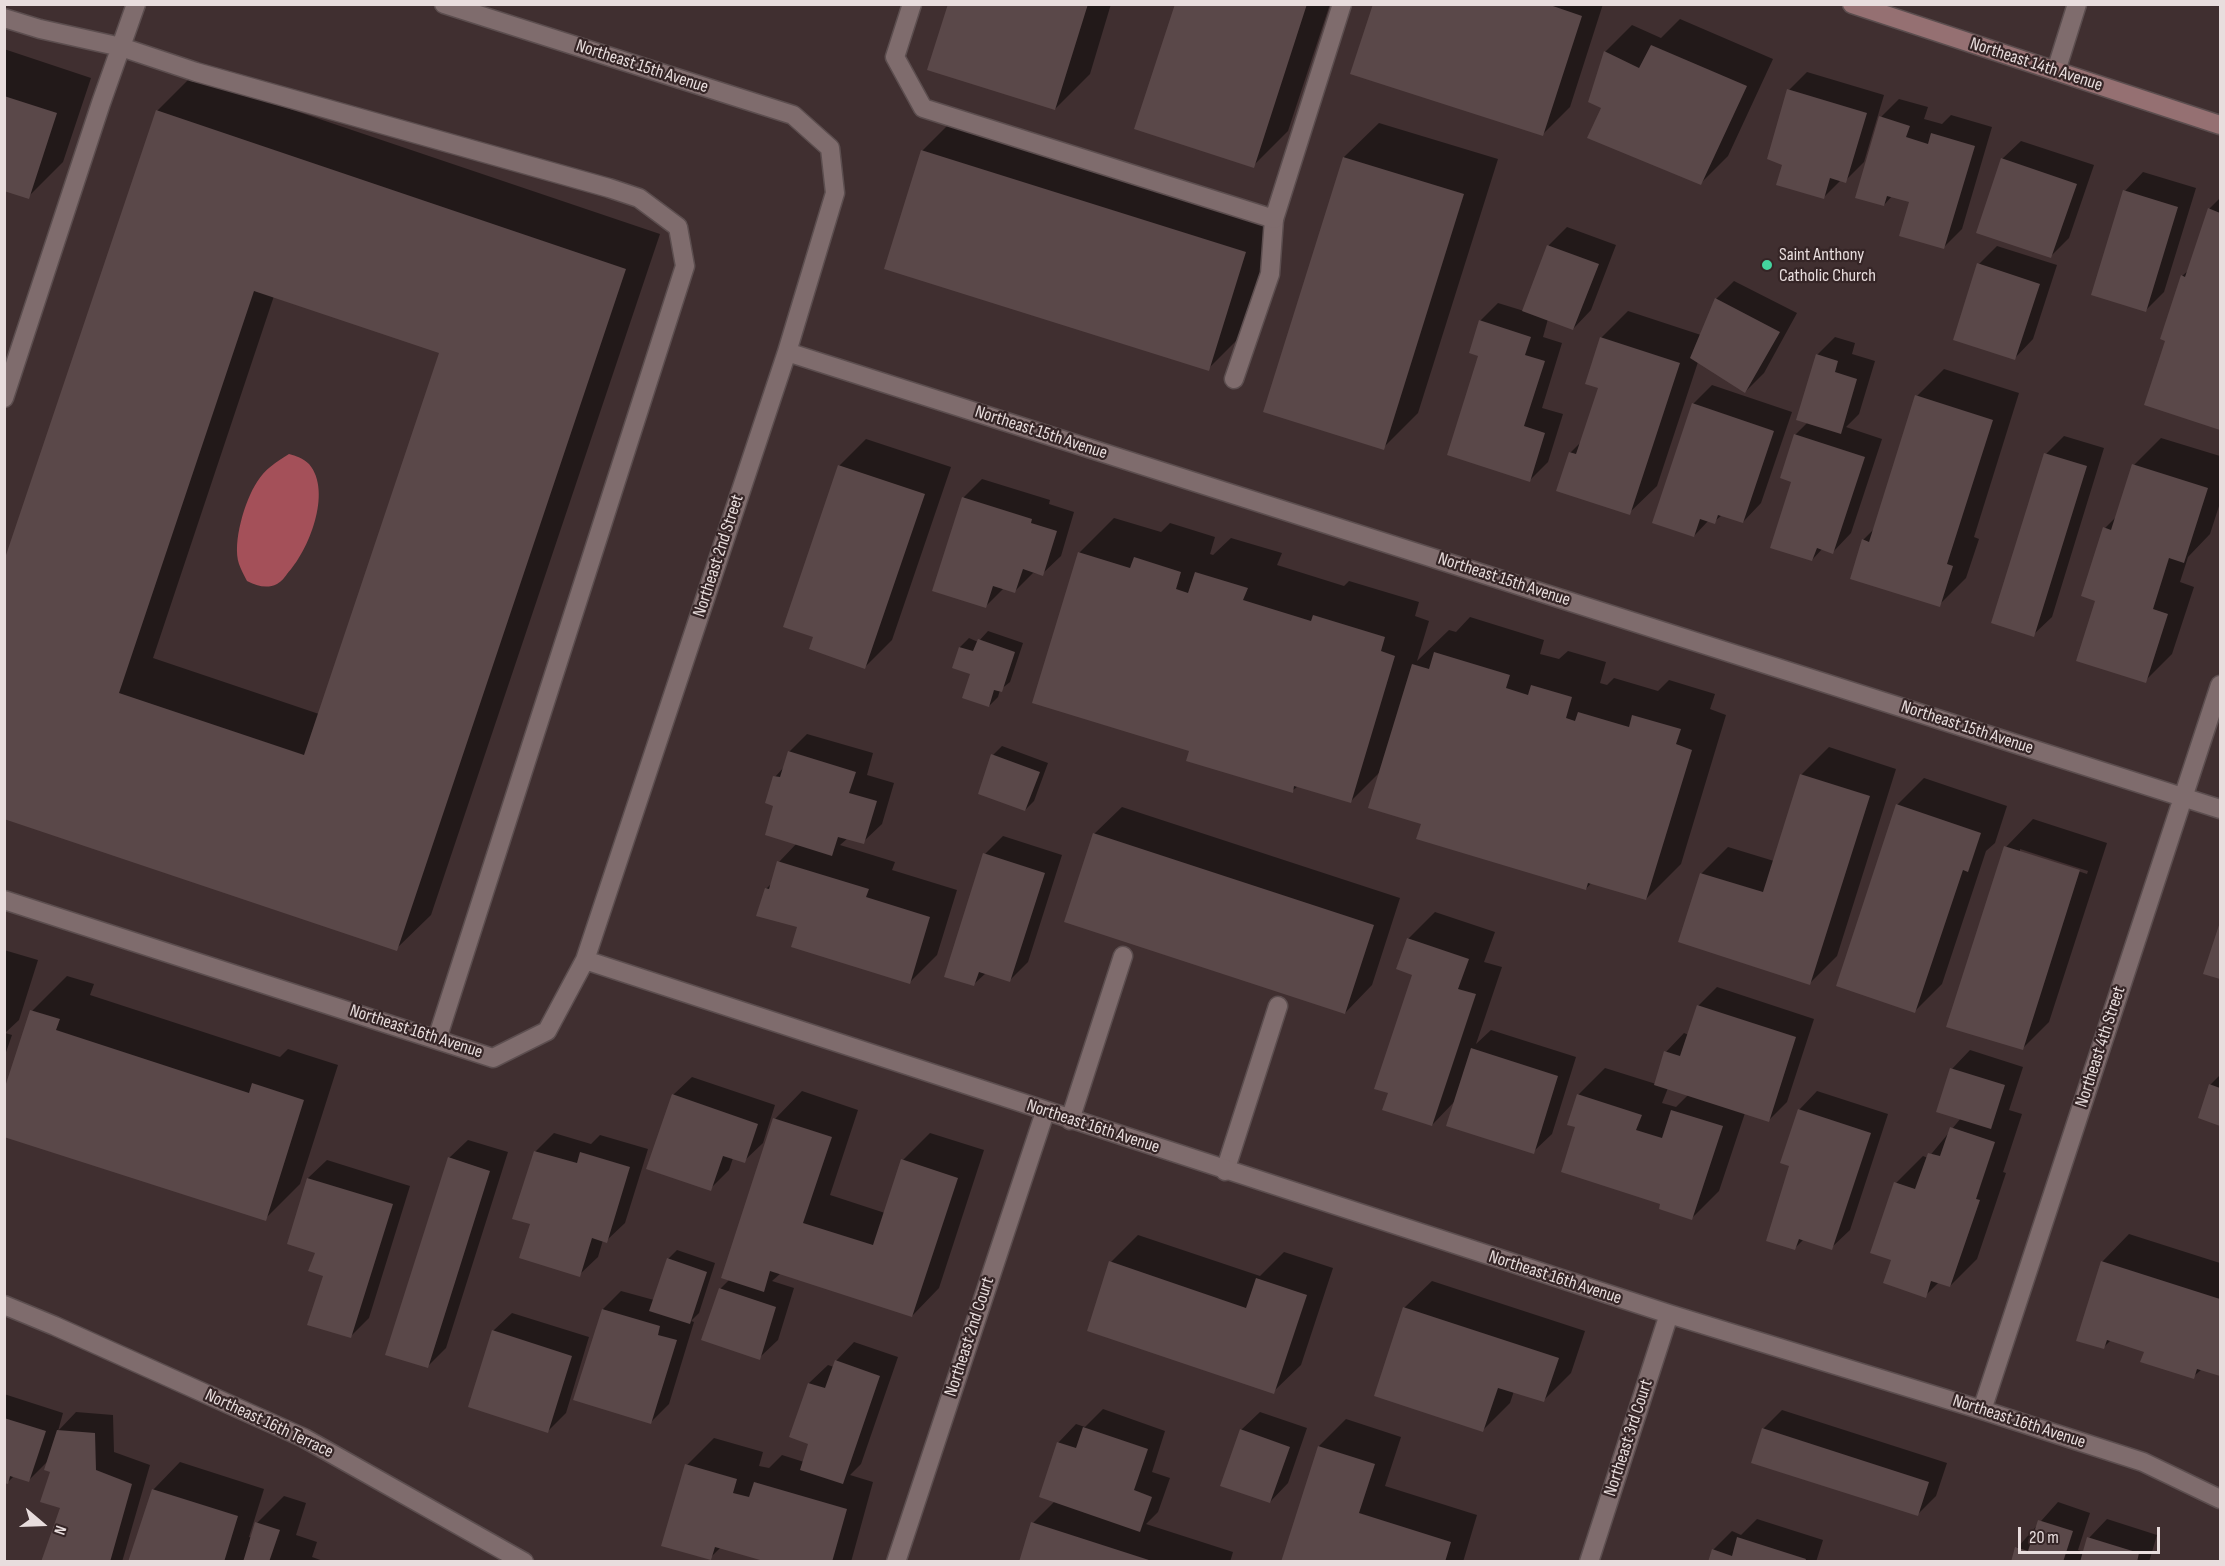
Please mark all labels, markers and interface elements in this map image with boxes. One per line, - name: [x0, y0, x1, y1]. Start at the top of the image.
- street label: Northeast 14th Avenue: [1967, 33, 2105, 97]
- street label: Northeast 15th Avenue: [573, 35, 711, 99]
- place label: Saint Anthony Catholic Church: [1779, 244, 1876, 286]
- marker: Saint Anthony Catholic Church: [1760, 258, 1774, 272]
- street label: Northeast 15th Avenue: [972, 401, 1110, 465]
- street label: Northeast 2nd Street: [689, 492, 749, 620]
- street label: Northeast 15th Avenue: [1435, 548, 1573, 612]
- street label: Northeast 15th Avenue: [1898, 696, 2036, 760]
- street label: Northeast 4th Street: [2071, 984, 2131, 1110]
- street label: Northeast 16th Avenue: [347, 1000, 485, 1064]
- street label: Northeast 16th Avenue: [1024, 1095, 1162, 1159]
- street label: Northeast 16th Avenue: [1486, 1246, 1624, 1310]
- street label: Northeast 2nd Court: [941, 1275, 999, 1399]
- street label: Northeast 3rd Court: [1600, 1377, 1658, 1499]
- street label: Northeast 16th Terrace: [201, 1385, 337, 1463]
- street label: Northeast 16th Avenue: [1950, 1390, 2088, 1454]
- north arrow: [12, 1494, 72, 1554]
- scale bar: [2021, 1515, 2164, 1553]
- text: N: [49, 1523, 70, 1537]
- text: 20 m: [2029, 1527, 2059, 1548]

